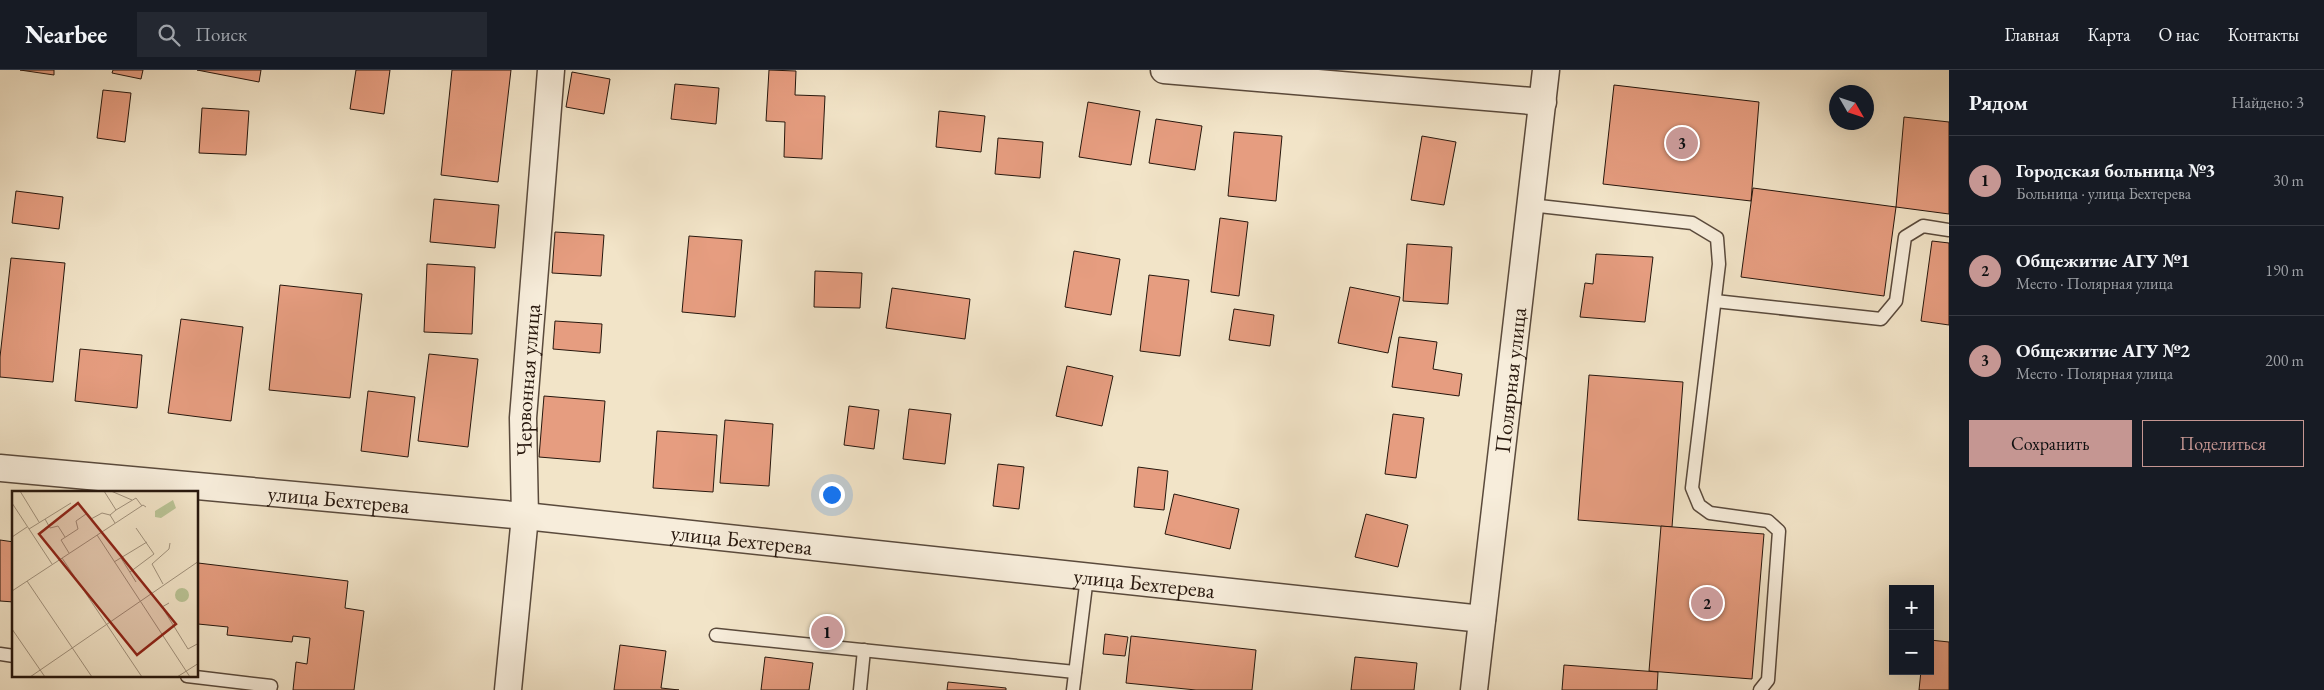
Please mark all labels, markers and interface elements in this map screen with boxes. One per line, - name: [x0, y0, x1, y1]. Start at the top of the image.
- search box: [137, 12, 487, 57]
- text: Nearbee: [25, 19, 107, 50]
- icon: search: [155, 21, 183, 49]
- text: Поиск: [195, 22, 247, 47]
- text: Главная: [2005, 23, 2059, 46]
- text: Карта: [2087, 23, 2130, 46]
- text: О нас: [2158, 23, 2200, 46]
- text: Контакты: [2228, 23, 2299, 46]
- north arrow: [1829, 85, 1874, 130]
- text: Рядом: [1969, 89, 2028, 116]
- text: Найдено: 3: [2232, 92, 2304, 113]
- pin: 3: [1666, 124, 1698, 162]
- text: Городская больница №3: [2016, 158, 2215, 183]
- text: 1: [1981, 170, 1989, 191]
- text: 30 m: [2273, 170, 2304, 191]
- text: Больница · улица Бехтерева: [2016, 183, 2191, 204]
- text: Общежитие АГУ №1: [2016, 248, 2190, 273]
- text: 2: [1981, 260, 1989, 281]
- text: 190 m: [2265, 260, 2304, 281]
- text: Место · Полярная улица: [2016, 273, 2173, 294]
- street label: Червонная улица: [509, 303, 547, 456]
- street label: Полярная улица: [1488, 306, 1533, 454]
- text: Общежитие АГУ №2: [2016, 338, 2190, 363]
- text: 3: [1981, 350, 1989, 371]
- text: 200 m: [2265, 350, 2304, 371]
- text: Место · Полярная улица: [2016, 363, 2173, 384]
- button: Сохранить: [1969, 420, 2132, 467]
- button: Поделиться: [2142, 420, 2304, 467]
- street label: улица Бехтерева: [266, 479, 411, 520]
- your location: [819, 482, 845, 508]
- inset map: [12, 491, 199, 678]
- street label: улица Бехтерева: [669, 518, 814, 562]
- street label: улица Бехтерева: [1072, 561, 1217, 605]
- pin: 2: [1691, 584, 1723, 622]
- map controls: [1889, 585, 1934, 675]
- button: +: [1889, 585, 1934, 630]
- pin: 1: [811, 613, 843, 651]
- button: −: [1889, 630, 1934, 675]

